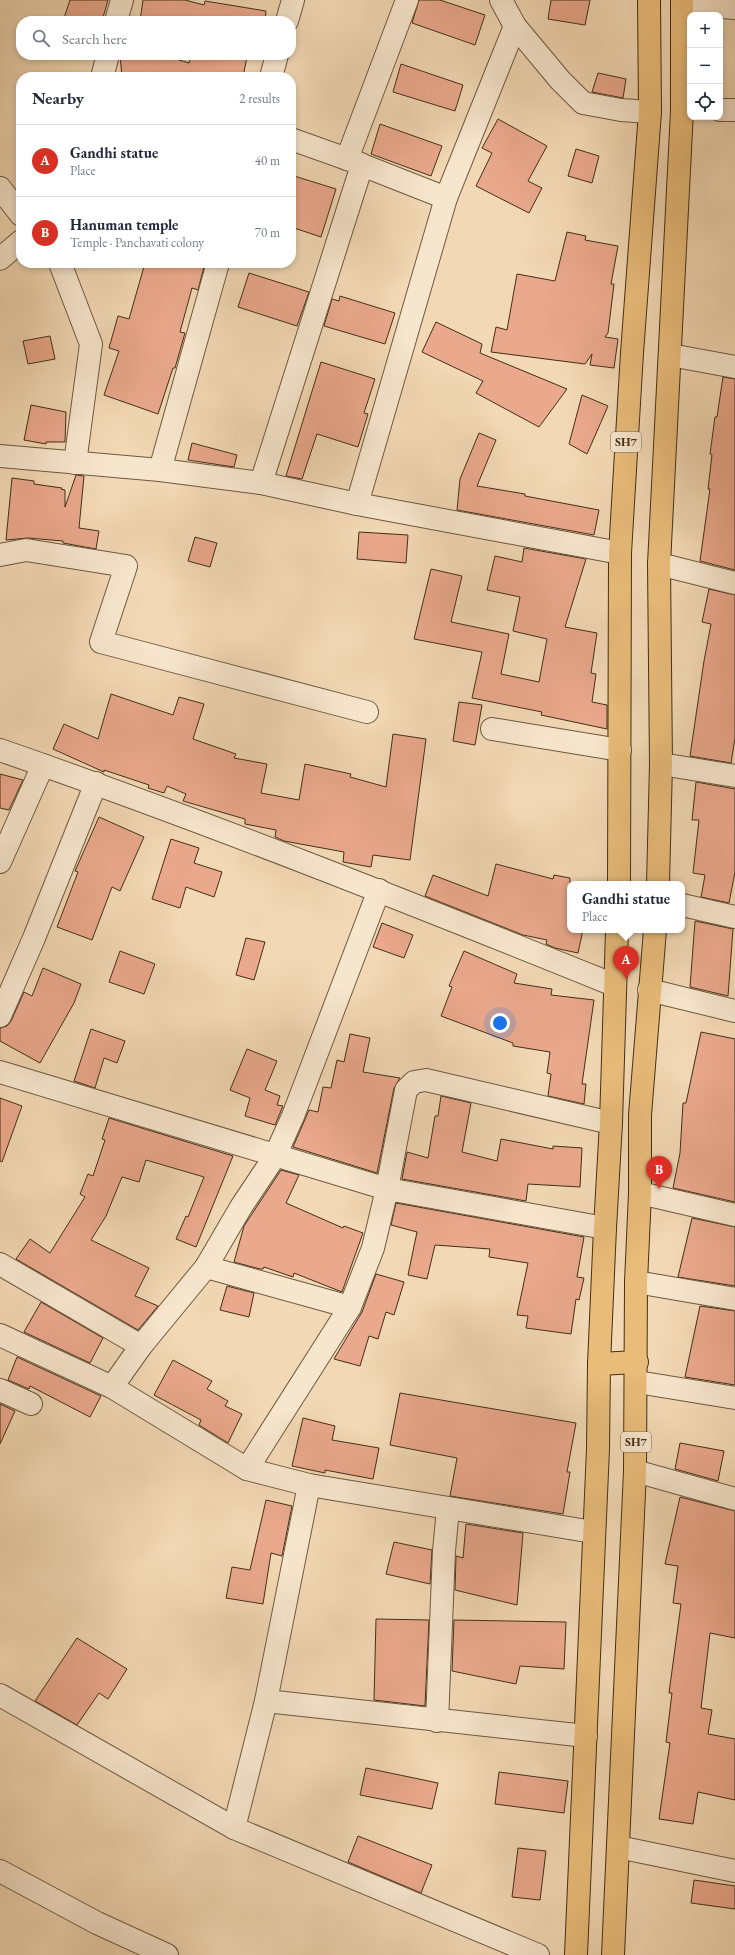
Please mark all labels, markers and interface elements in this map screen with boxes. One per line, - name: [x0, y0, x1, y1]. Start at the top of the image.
- map controls: [687, 12, 723, 120]
- button: +: [687, 12, 723, 48]
- search box: [16, 16, 296, 60]
- icon: search: [30, 27, 52, 49]
- text: Search here: [62, 29, 127, 48]
- button: −: [687, 48, 723, 84]
- button: locate: [687, 84, 723, 120]
- text: Nearby: [32, 87, 84, 109]
- text: 2 results: [239, 90, 280, 107]
- text: Gandhi statue: [70, 143, 158, 162]
- text: A: [40, 152, 50, 169]
- text: 40 m: [255, 152, 280, 169]
- text: Place: [70, 162, 96, 179]
- text: Hanuman temple: [70, 215, 178, 234]
- text: B: [41, 224, 49, 241]
- text: 70 m: [255, 224, 280, 241]
- text: Temple · Panchavati colony: [70, 234, 204, 251]
- road number: SH7: [611, 432, 641, 452]
- popup: [567, 881, 685, 933]
- text: Gandhi statue: [582, 889, 670, 908]
- text: Place: [582, 908, 607, 925]
- pin: A: [613, 946, 639, 979]
- your location: [490, 1013, 510, 1033]
- pin: B: [646, 1156, 672, 1189]
- road number: SH7: [621, 1432, 651, 1452]

